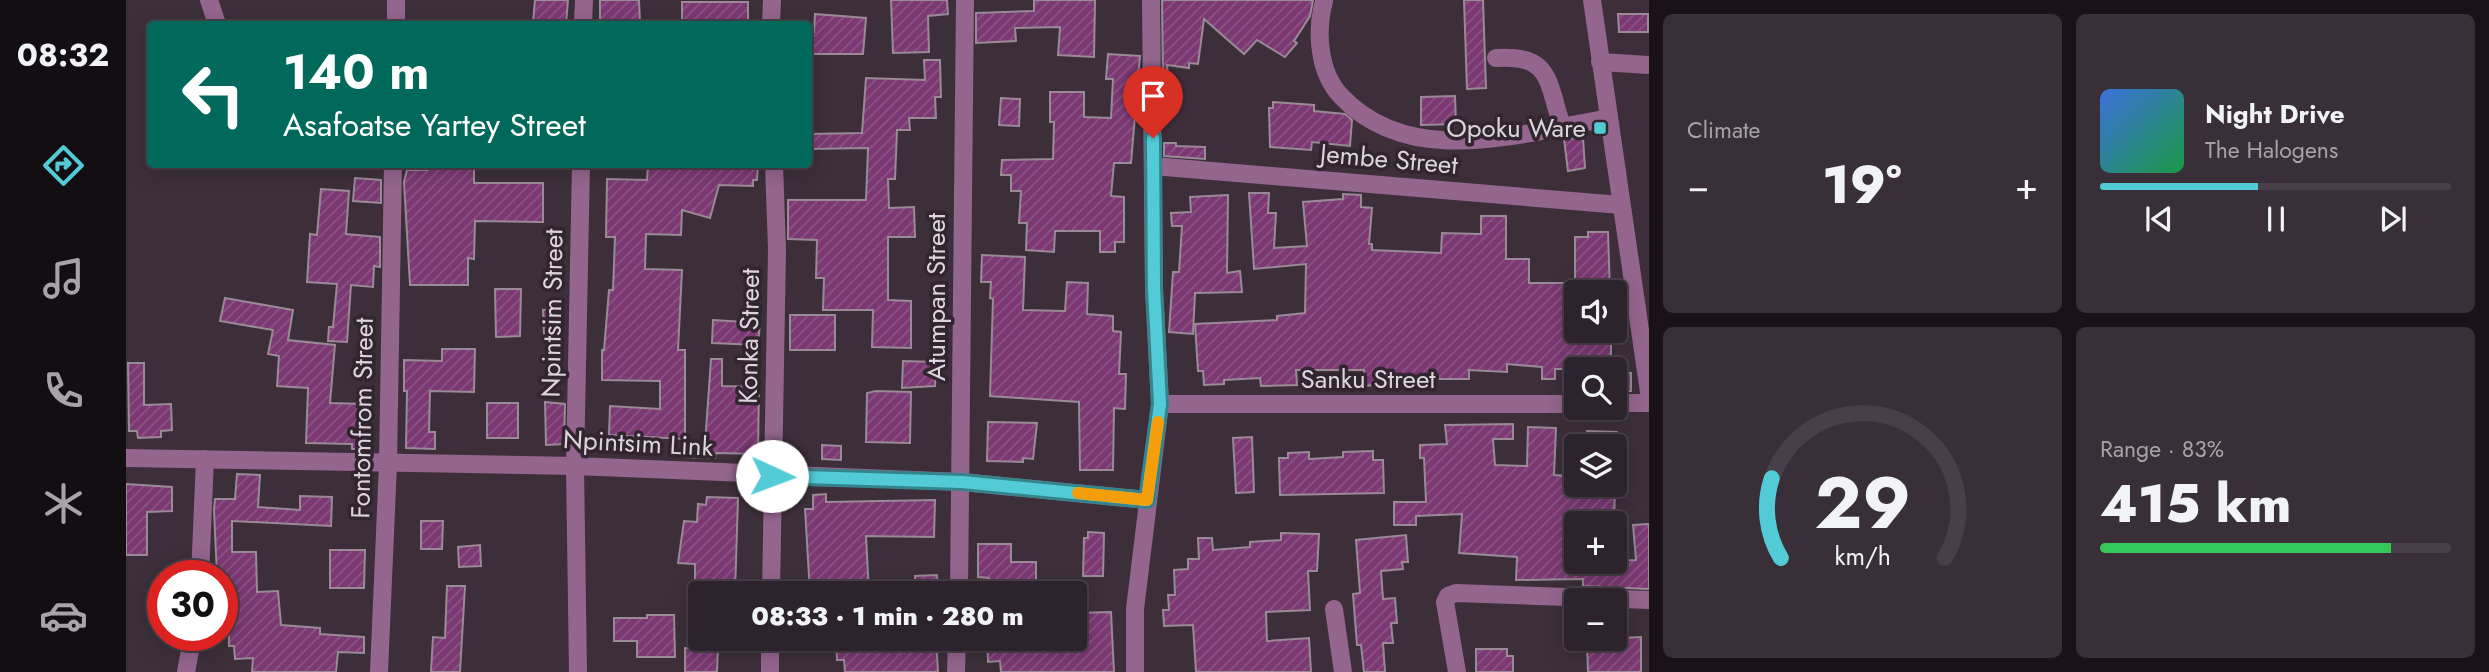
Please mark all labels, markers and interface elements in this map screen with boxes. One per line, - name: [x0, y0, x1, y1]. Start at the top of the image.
- text: 08:32: [17, 32, 109, 78]
- text: 140 m: [283, 37, 429, 107]
- icon: left: [168, 49, 259, 140]
- pin: [1123, 66, 1183, 138]
- icon: arrive: [1134, 77, 1172, 115]
- text: Night Drive: [2205, 95, 2345, 133]
- text: Asafoatse Yartey Street: [283, 102, 586, 148]
- place label: Opoku Ware: [1446, 109, 1586, 147]
- text: Climate: [1687, 113, 1760, 147]
- marker: Opoku Ware: [1592, 120, 1608, 136]
- text: The Halogens: [2205, 133, 2338, 167]
- street label: Jembe Street: [1316, 134, 1460, 184]
- icon: directions: [39, 141, 88, 190]
- text: 19°: [1822, 147, 1902, 223]
- text: −: [1687, 158, 1709, 213]
- text: +: [2015, 158, 2038, 213]
- icon: previous: [2140, 200, 2178, 238]
- icon: pause: [2257, 200, 2295, 238]
- icon: next: [2374, 200, 2412, 238]
- street label: Atumpan Street: [917, 212, 955, 381]
- street label: Npintsim Street: [532, 227, 572, 398]
- icon: music: [39, 254, 88, 303]
- street label: Konka Street: [729, 267, 769, 404]
- map controls: [1564, 280, 1627, 651]
- button: sound: [1564, 280, 1627, 343]
- street label: Fontomfrom Street: [341, 316, 383, 519]
- button: search: [1564, 357, 1627, 420]
- street label: Sanku Street: [1300, 360, 1436, 398]
- icon: phone: [39, 366, 88, 415]
- street label: Npintsim Link: [562, 420, 715, 466]
- text: Range · 83%: [2100, 432, 2224, 466]
- button: layers: [1564, 434, 1627, 497]
- position arrow: [735, 439, 809, 513]
- text: 29: [1814, 451, 1911, 556]
- text: 415 km: [2100, 466, 2291, 542]
- icon: climate: [39, 479, 88, 528]
- button: +: [1564, 511, 1627, 574]
- text: km/h: [1834, 538, 1891, 574]
- speed limit sign: 30: [147, 560, 238, 651]
- button: −: [1564, 588, 1627, 651]
- icon: car: [39, 591, 88, 640]
- text: 08:33 · 1 min · 280 m: [751, 597, 1024, 635]

